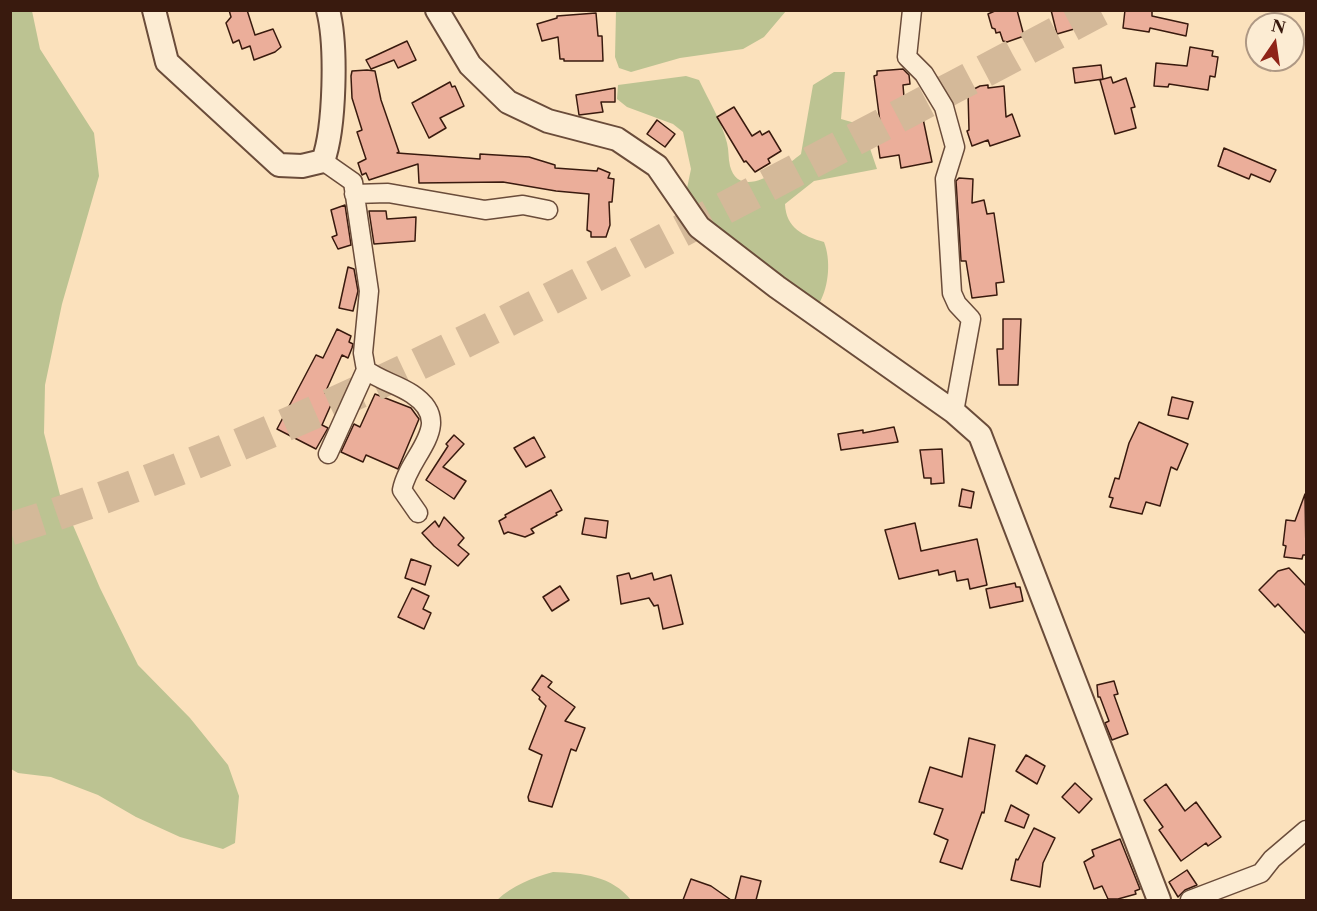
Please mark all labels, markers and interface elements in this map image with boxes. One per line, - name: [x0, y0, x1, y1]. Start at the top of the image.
- north arrow: [1245, 12, 1305, 72]
- text: N: [1270, 15, 1288, 38]

